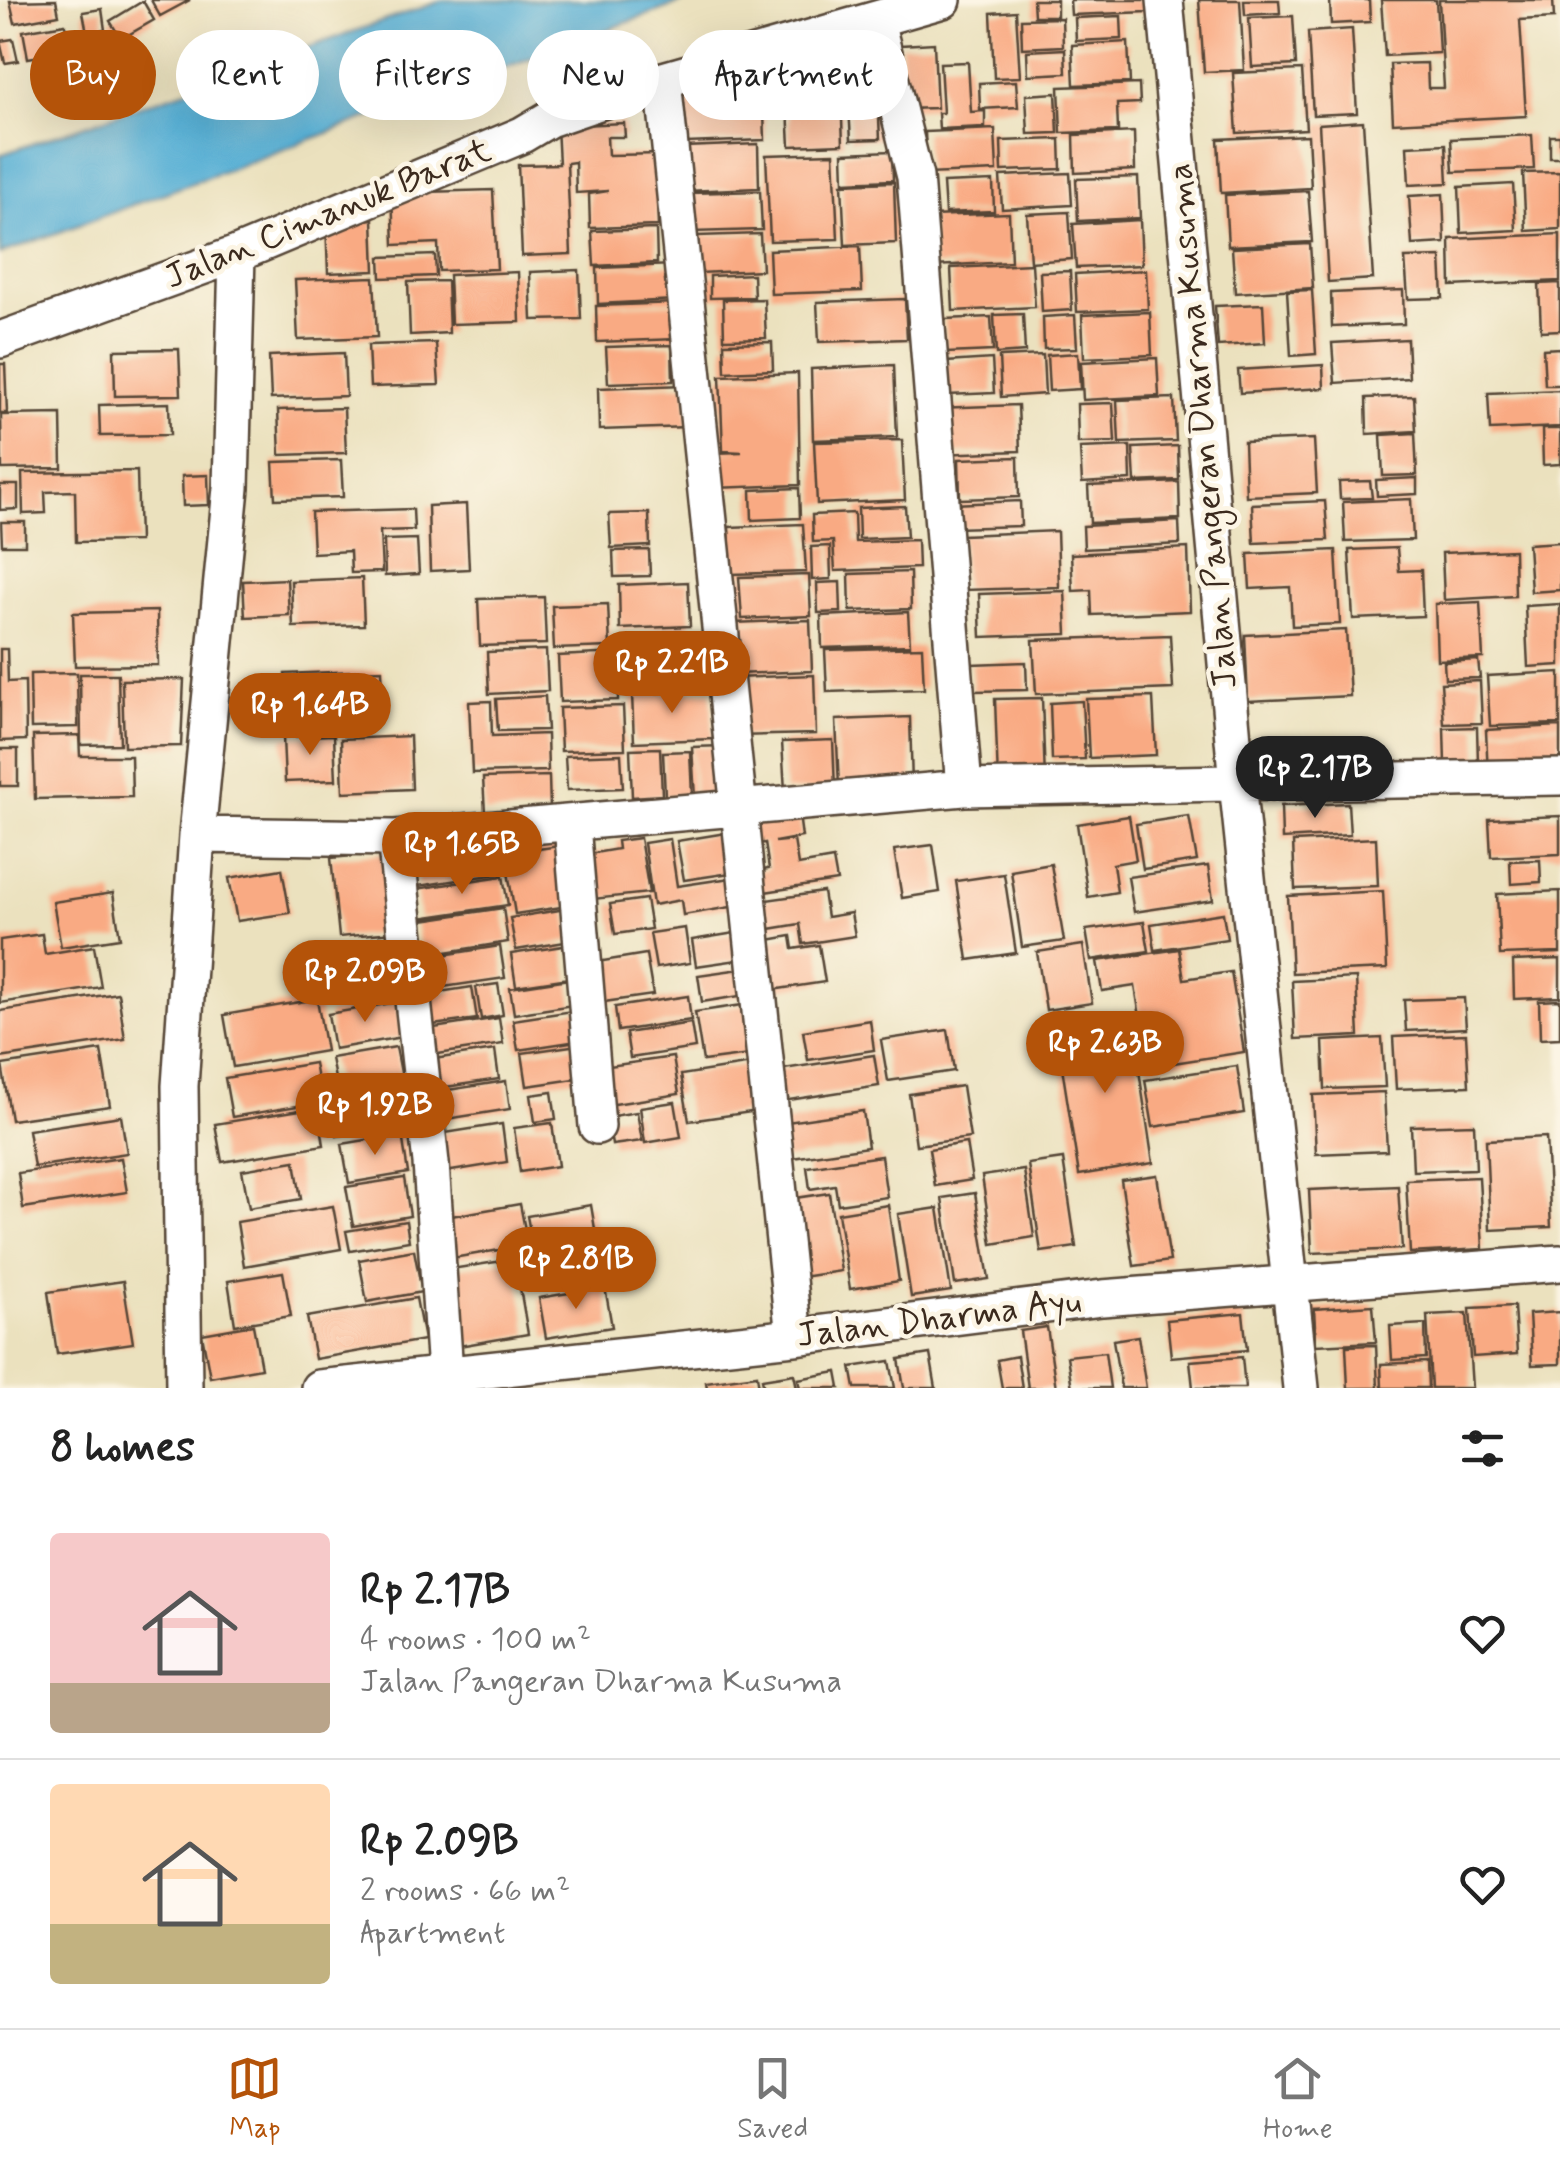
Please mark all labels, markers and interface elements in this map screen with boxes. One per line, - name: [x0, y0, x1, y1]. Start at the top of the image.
- chip: Buy: [30, 30, 156, 120]
- chip: Rent: [176, 30, 319, 120]
- chip: Filters: [339, 30, 507, 120]
- chip: New: [527, 30, 659, 120]
- chip: Apartment: [679, 30, 908, 120]
- street label: Jalan Cimanuk Barat: [158, 127, 498, 300]
- street label: Jalan Pangeran Dharma Kusuma: [1157, 161, 1252, 691]
- pin: Rp 2.21B: [569, 631, 775, 716]
- text: Rp 2.21B: [615, 642, 729, 684]
- pin: Rp 1.64B: [207, 673, 413, 758]
- text: Rp 1.64B: [251, 684, 369, 726]
- pin: Rp 2.17B: [1212, 736, 1418, 821]
- text: Rp 2.17B: [1258, 747, 1372, 789]
- pin: Rp 1.65B: [359, 812, 565, 897]
- text: Rp 1.65B: [404, 823, 520, 865]
- pin: Rp 2.09B: [262, 940, 468, 1025]
- text: Rp 2.09B: [305, 951, 425, 993]
- pin: Rp 2.63B: [1002, 1011, 1208, 1096]
- text: Rp 2.63B: [1048, 1022, 1162, 1064]
- pin: Rp 1.92B: [272, 1073, 478, 1158]
- text: Rp 1.92B: [317, 1084, 433, 1126]
- pin: Rp 2.81B: [473, 1227, 679, 1312]
- text: Rp 2.81B: [518, 1238, 634, 1280]
- street label: Jalan Dharma Ayu: [794, 1279, 1084, 1359]
- text: 8 homes: [50, 1421, 195, 1476]
- icon: filters: [1455, 1421, 1510, 1476]
- text: Rp 2.17B: [360, 1564, 510, 1619]
- icon: home: [130, 1573, 250, 1693]
- icon: heart: [1455, 1606, 1510, 1661]
- text: 4 rooms · 100 m²: [360, 1619, 591, 1661]
- text: Jalan Pangeran Dharma Kusuma: [360, 1661, 842, 1703]
- text: Rp 2.09B: [360, 1815, 519, 1870]
- icon: home: [130, 1824, 250, 1944]
- icon: heart: [1455, 1857, 1510, 1912]
- text: 2 rooms · 66 m²: [360, 1870, 570, 1912]
- text: Apartment: [360, 1912, 505, 1954]
- tab: Map: [227, 2051, 282, 2148]
- tab: Saved: [737, 2051, 808, 2148]
- tab: Home: [1263, 2051, 1333, 2148]

